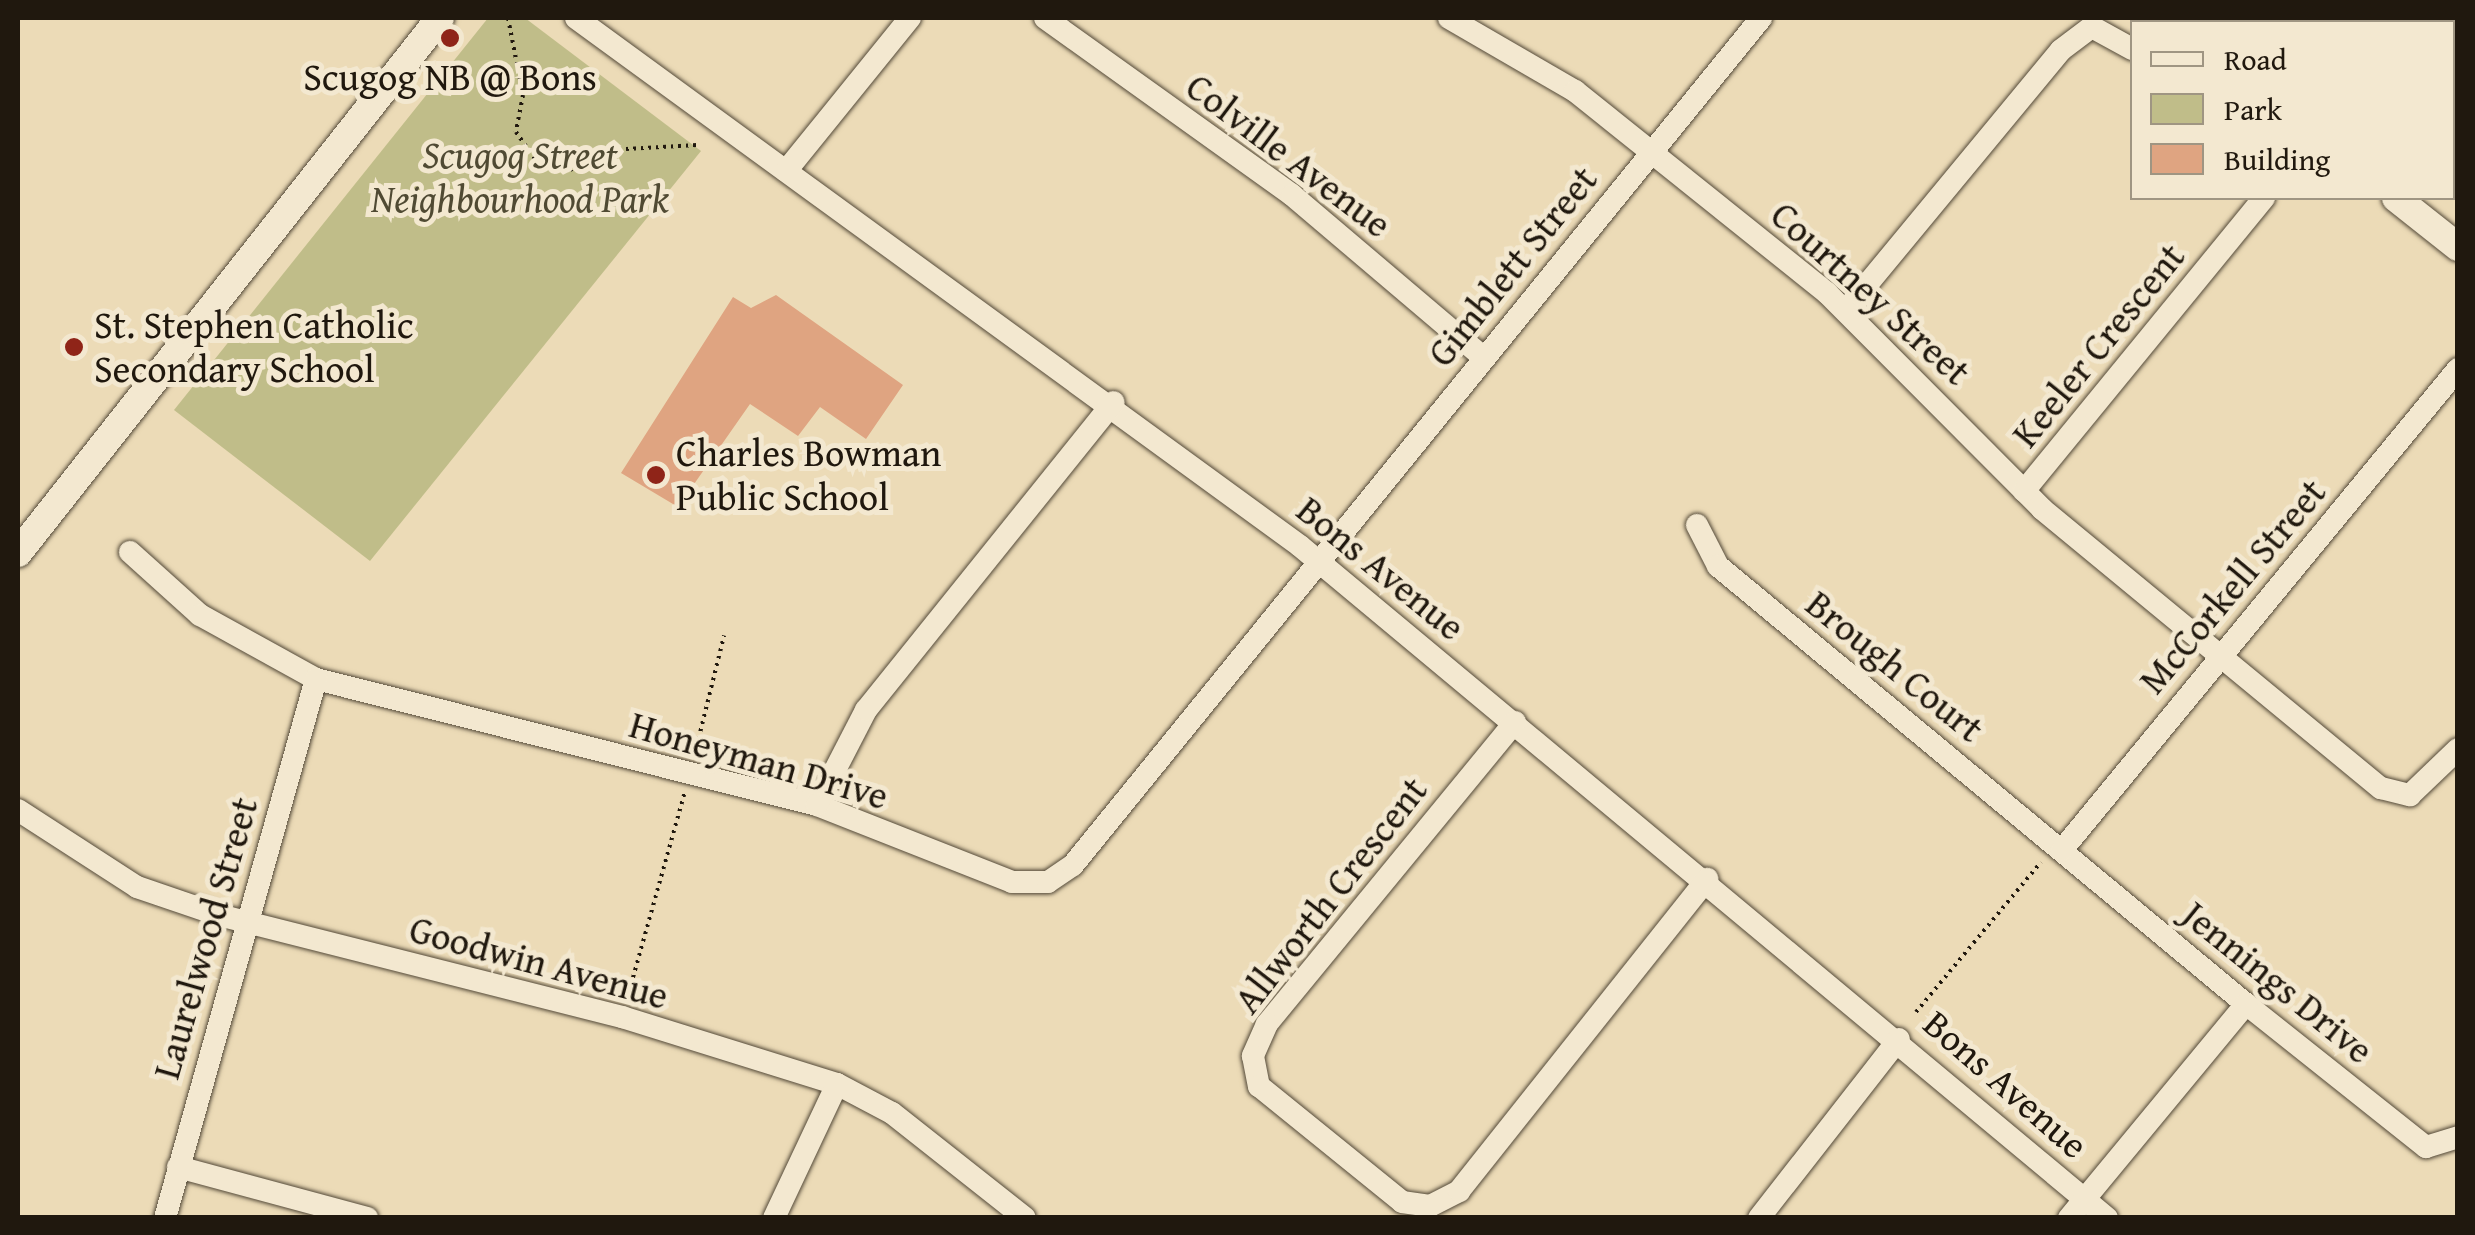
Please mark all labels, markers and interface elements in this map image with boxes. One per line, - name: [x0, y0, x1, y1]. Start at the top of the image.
- legend: [2130, 20, 2455, 200]
- marker: Scugog NB @ Bons: [439, 27, 461, 49]
- text: Road: [2224, 37, 2287, 81]
- place label: Scugog NB @ Bons: [303, 54, 597, 100]
- street label: Colville Avenue: [1178, 63, 1400, 247]
- text: Park: [2224, 87, 2282, 131]
- park label: Scugog Street Neighbourhood Park: [371, 132, 669, 222]
- text: Building: [2224, 137, 2330, 181]
- street label: Gimblett Street: [1418, 157, 1606, 375]
- street label: Courtney Street: [1762, 192, 1980, 394]
- street label: Keeler Crescent: [2002, 234, 2194, 456]
- place label: St. Stephen Catholic Secondary School: [94, 302, 414, 392]
- marker: St. Stephen Catholic Secondary School: [63, 336, 85, 358]
- place label: Charles Bowman Public School: [676, 430, 941, 520]
- marker: Charles Bowman Public School: [645, 464, 667, 486]
- street label: McCorkell Street: [2129, 469, 2335, 703]
- street label: Bons Avenue: [1288, 487, 1474, 649]
- street label: Brough Court: [1797, 581, 1993, 751]
- street label: Honeyman Drive: [625, 701, 893, 819]
- street label: Allworth Crescent: [1224, 768, 1436, 1022]
- street label: Laurelwood Street: [143, 792, 267, 1084]
- street label: Jennings Drive: [2173, 891, 2383, 1073]
- street label: Goodwin Avenue: [405, 906, 673, 1018]
- street label: Bons Avenue: [1915, 1000, 2097, 1168]

